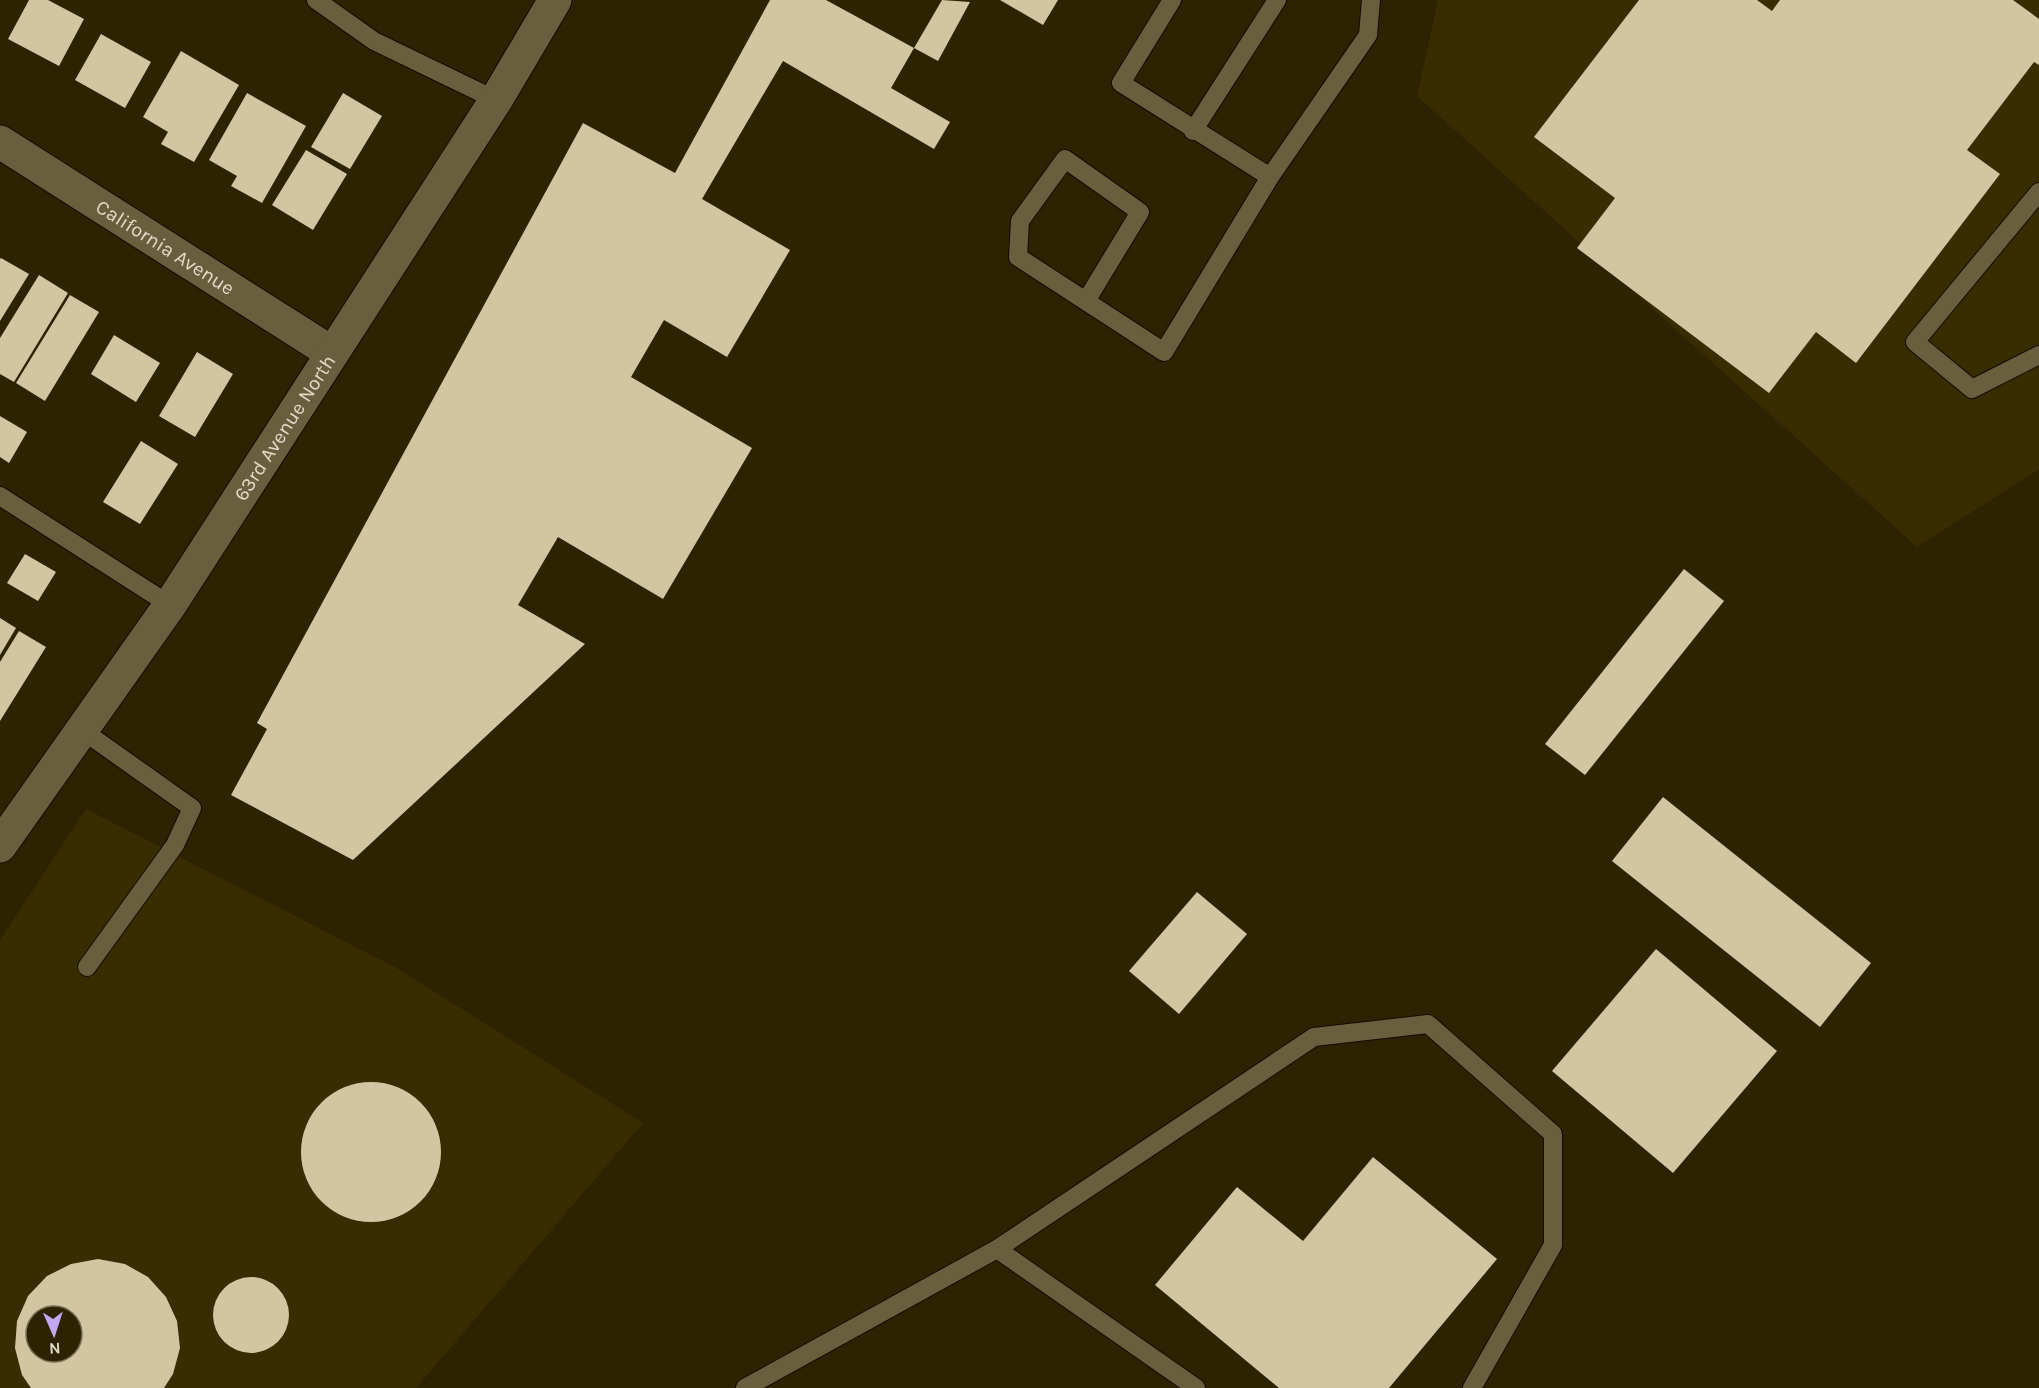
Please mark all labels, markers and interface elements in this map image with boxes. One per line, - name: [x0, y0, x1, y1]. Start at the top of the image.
- street label: California Avenue: [92, 195, 239, 300]
- street label: 63rd Avenue North: [229, 351, 340, 505]
- north arrow: [24, 1304, 84, 1364]
- text: N: [49, 1339, 61, 1358]

